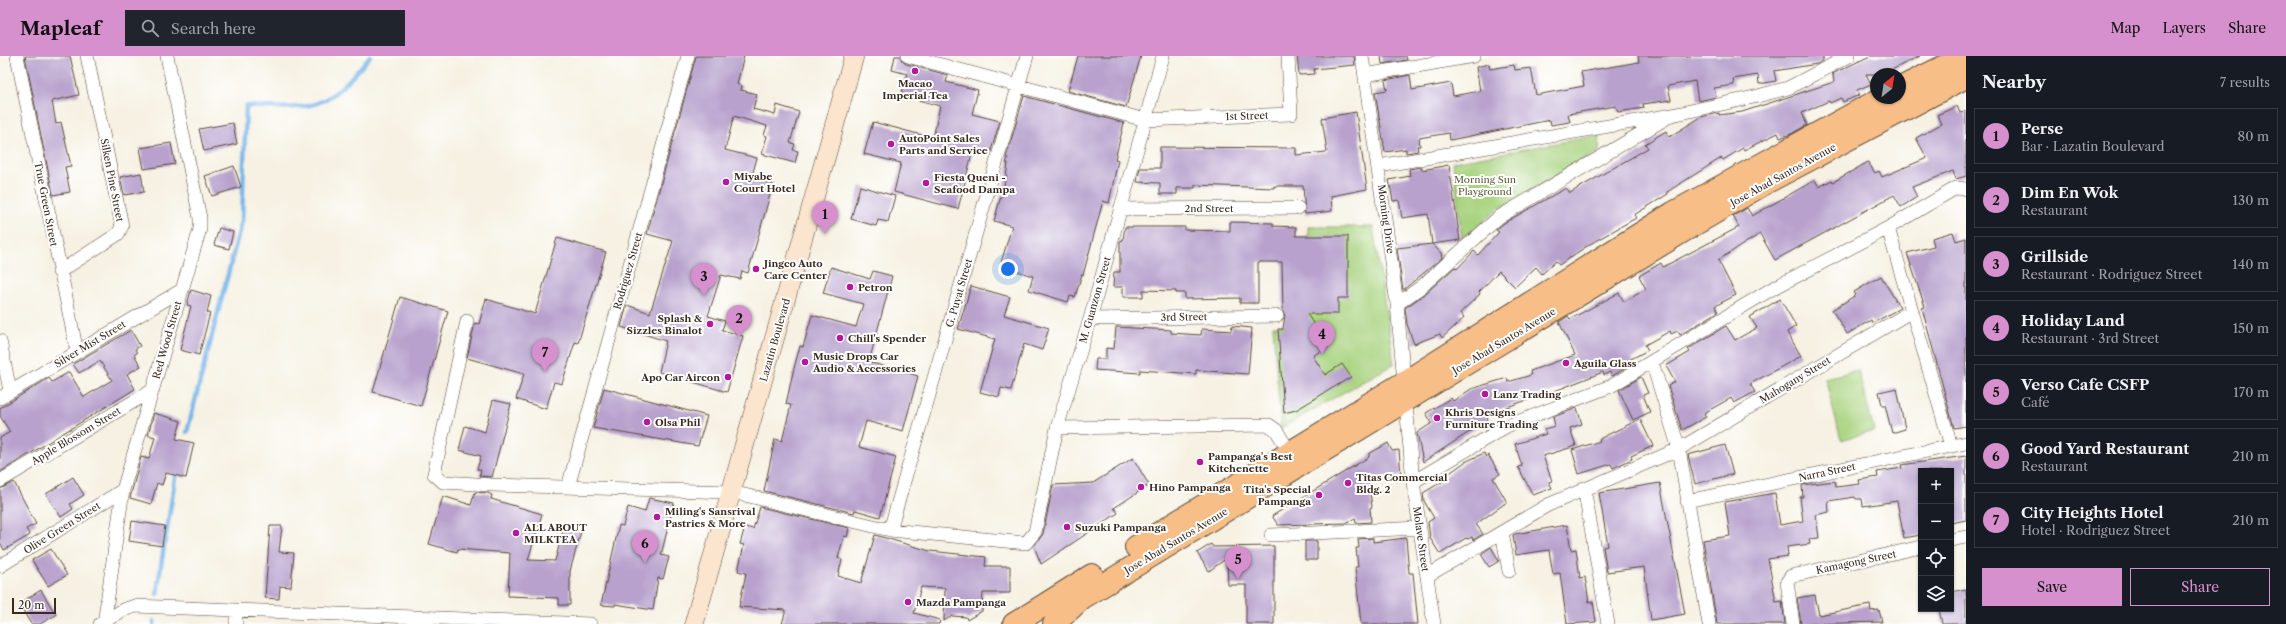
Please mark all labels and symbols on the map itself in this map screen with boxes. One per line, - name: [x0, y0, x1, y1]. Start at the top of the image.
- marker: Macao Imperial Tea: [910, 66, 920, 76]
- north arrow: [1870, 68, 1906, 104]
- place label: Macao Imperial Tea: [882, 77, 948, 102]
- street label: 1st Street: [1225, 109, 1269, 123]
- place label: AutoPoint Sales Parts and Service: [898, 132, 988, 157]
- street label: Silken Pine Street: [98, 137, 127, 223]
- marker: AutoPoint Sales Parts and Service: [886, 139, 896, 149]
- street label: Jose Abad Santos Avenue: [1726, 140, 1838, 210]
- street label: True Green Street: [31, 160, 61, 248]
- place label: Miyabe Court Hotel: [734, 170, 796, 195]
- place label: Fiesta Queni - Seafood Dampa: [934, 171, 1015, 196]
- park label: Morning Sun Playground: [1454, 173, 1517, 198]
- marker: Miyabe Court Hotel: [721, 177, 731, 187]
- marker: Fiesta Queni - Seafood Dampa: [921, 178, 931, 188]
- street label: Morning Drive: [1375, 184, 1397, 255]
- pin: 1: [812, 201, 838, 234]
- street label: 2nd Street: [1184, 202, 1234, 215]
- street label: Rodriguez Street: [611, 230, 645, 311]
- street label: M. Guanzon Street: [1076, 255, 1114, 345]
- place label: Jingco Auto Care Center: [762, 257, 827, 282]
- street label: G. Puyat Street: [943, 257, 975, 329]
- your location: [998, 259, 1018, 279]
- pin: 3: [691, 263, 717, 296]
- marker: Jingco Auto Care Center: [751, 264, 761, 274]
- place label: Petron: [858, 281, 893, 294]
- marker: Petron: [845, 282, 855, 292]
- street label: Lazatin Boulevard: [757, 297, 793, 383]
- street label: Red Wood Street: [150, 299, 184, 381]
- pin: 2: [726, 305, 752, 338]
- street label: Jose Abad Santos Avenue: [1448, 305, 1558, 378]
- street label: 3rd Street: [1161, 310, 1208, 324]
- place label: Splash & Sizzles Binalot: [627, 312, 703, 337]
- street label: Silver Mist Street: [52, 317, 129, 371]
- marker: Splash & Sizzles Binalot: [705, 319, 715, 329]
- pin: 4: [1309, 321, 1335, 354]
- place label: Chill's Spender: [848, 332, 926, 345]
- marker: Chill's Spender: [835, 333, 845, 343]
- pin: 7: [532, 339, 558, 372]
- place label: Music Drops Car Audio & Accessories: [812, 350, 916, 375]
- street label: Mahogany Street: [1757, 353, 1833, 406]
- marker: Music Drops Car Audio & Accessories: [800, 357, 810, 367]
- place label: Aguila Glass: [1573, 357, 1637, 370]
- marker: Aguila Glass: [1561, 358, 1571, 368]
- place label: Apo Car Aircon: [640, 371, 720, 384]
- marker: Apo Car Aircon: [723, 372, 733, 382]
- place label: Lanz Trading: [1493, 388, 1561, 401]
- marker: Lanz Trading: [1480, 389, 1490, 399]
- street label: Apple Blossom Street: [28, 404, 124, 468]
- place label: Khris Designs Furniture Trading: [1445, 406, 1538, 431]
- marker: Khris Designs Furniture Trading: [1432, 413, 1442, 423]
- place label: Olsa Phil: [655, 416, 701, 429]
- marker: Olsa Phil: [642, 417, 652, 427]
- place label: Pampanga's Best Kitchenette: [1208, 450, 1292, 475]
- marker: Pampanga's Best Kitchenette: [1195, 457, 1205, 467]
- street label: Narra Street: [1797, 460, 1857, 484]
- place label: Titas Commercial Bldg. 2: [1356, 471, 1448, 496]
- marker: Titas Commercial Bldg. 2: [1343, 478, 1353, 488]
- place label: Hino Pampanga: [1149, 481, 1231, 494]
- marker: Hino Pampanga: [1136, 482, 1146, 492]
- place label: Tita's Special Pampanga: [1244, 483, 1311, 508]
- marker: Tita's Special Pampanga: [1314, 490, 1324, 500]
- street label: Olive Green Street: [21, 499, 103, 557]
- place label: Miling's Sansrival Pastries & More: [665, 505, 756, 530]
- street label: Jose Abad Santos Avenue: [1120, 505, 1230, 578]
- street label: Molave Street: [1410, 506, 1432, 573]
- marker: Miling's Sansrival Pastries & More: [652, 512, 662, 522]
- place label: ALL ABOUT MILKTEA: [523, 521, 587, 546]
- place label: Suzuki Pampanga: [1075, 521, 1166, 534]
- marker: Suzuki Pampanga: [1062, 522, 1072, 532]
- marker: ALL ABOUT MILKTEA: [511, 528, 521, 538]
- pin: 6: [632, 530, 658, 563]
- pin: 5: [1225, 546, 1251, 579]
- street label: Kamagong Street: [1815, 547, 1898, 577]
- scale bar: [12, 596, 56, 615]
- place label: Mazda Pampanga: [916, 596, 1006, 609]
- marker: Mazda Pampanga: [903, 597, 913, 607]

